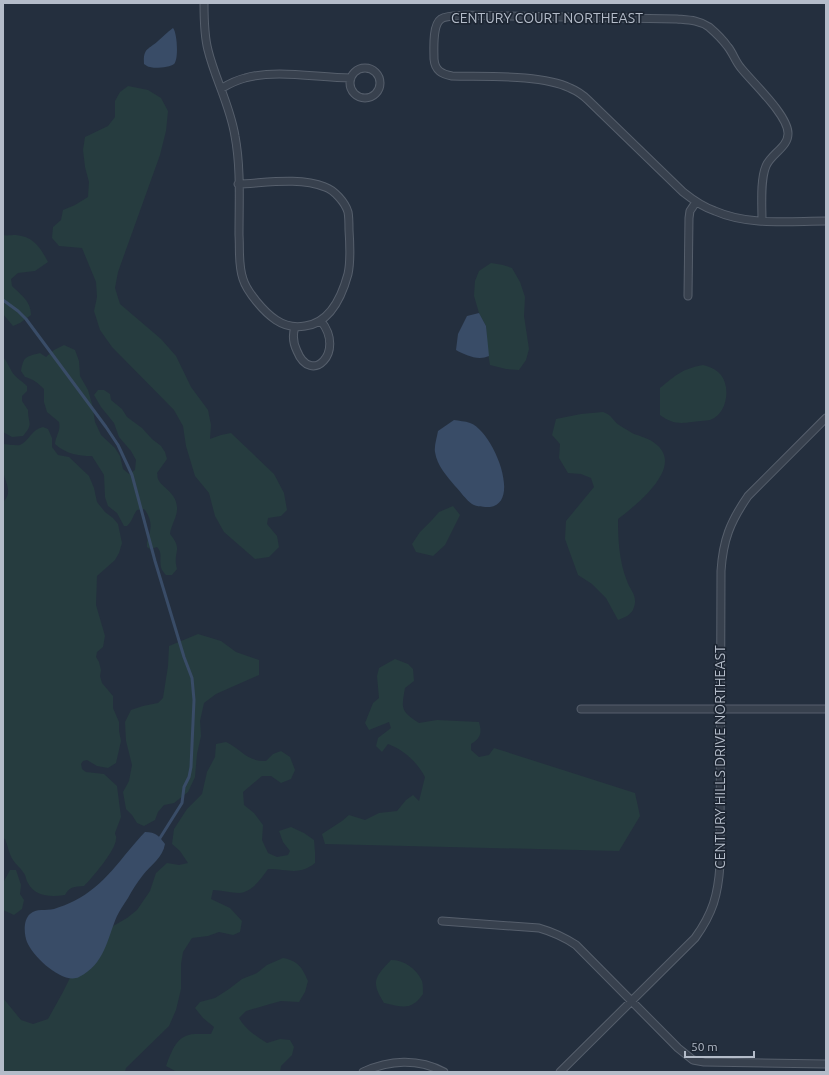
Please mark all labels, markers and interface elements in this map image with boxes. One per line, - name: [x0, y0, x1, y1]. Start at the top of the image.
- street label: CENTURY COURT NORTHEAST: [451, 10, 643, 26]
- street label: CENTURY HILLS DRIVE NORTHEAST: [712, 645, 728, 869]
- scale bar: [685, 1033, 754, 1059]
- text: 50 m: [691, 1040, 718, 1053]

